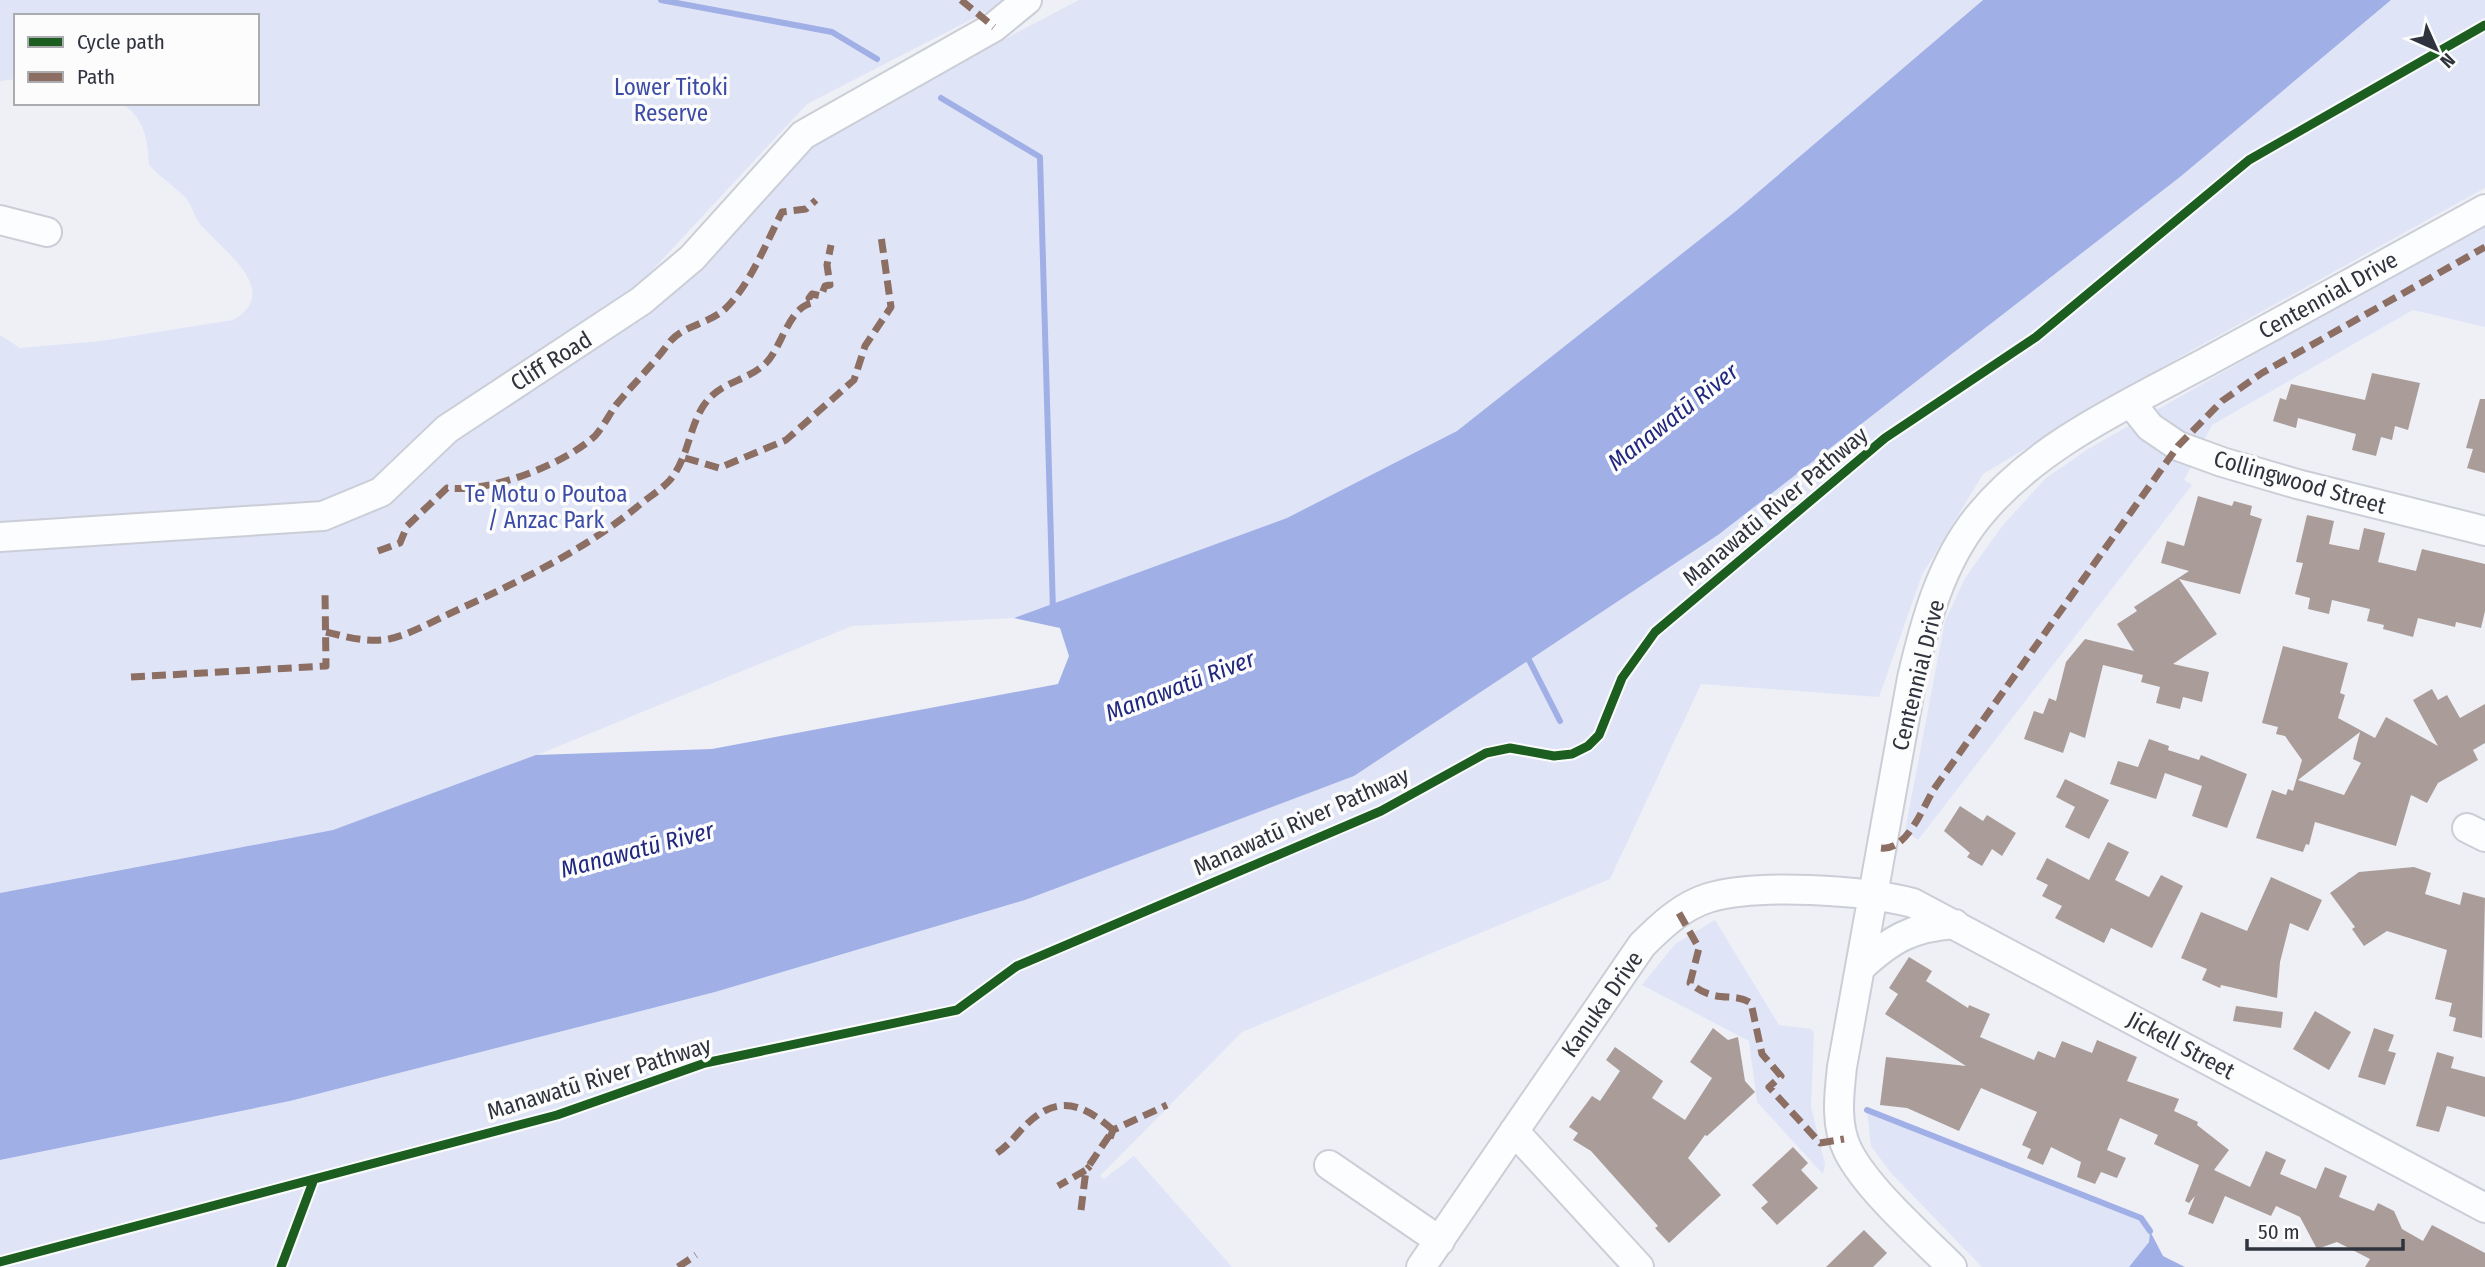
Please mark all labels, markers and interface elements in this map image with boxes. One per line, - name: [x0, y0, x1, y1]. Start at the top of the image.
- legend: [14, 14, 259, 105]
- north arrow: [2401, 14, 2471, 84]
- text: Cycle path: [77, 29, 165, 55]
- text: N: [2436, 49, 2460, 73]
- text: Path: [77, 64, 115, 90]
- park label: Lower Titoki Reserve: [614, 73, 728, 127]
- street label: Centennial Drive: [2254, 245, 2402, 345]
- street label: Cliff Road: [505, 325, 597, 397]
- water label: Manawatū River: [1602, 357, 1744, 477]
- street label: Manawatū River Pathway: [1677, 420, 1874, 592]
- street label: Collingwood Street: [2211, 444, 2390, 520]
- park label: Te Motu o Poutoa / Anzac Park: [465, 480, 627, 534]
- street label: Centennial Drive: [1886, 597, 1950, 753]
- water label: Manawatū River: [1101, 644, 1259, 727]
- street label: Manawatū River Pathway: [1189, 761, 1414, 881]
- water label: Manawatū River: [557, 816, 717, 884]
- street label: Kanuka Drive: [1555, 946, 1649, 1062]
- street label: Jickell Street: [2122, 1005, 2240, 1085]
- street label: Manawatū River Pathway: [484, 1030, 715, 1125]
- scale bar: [2247, 1208, 2403, 1252]
- text: 50 m: [2258, 1219, 2300, 1245]

